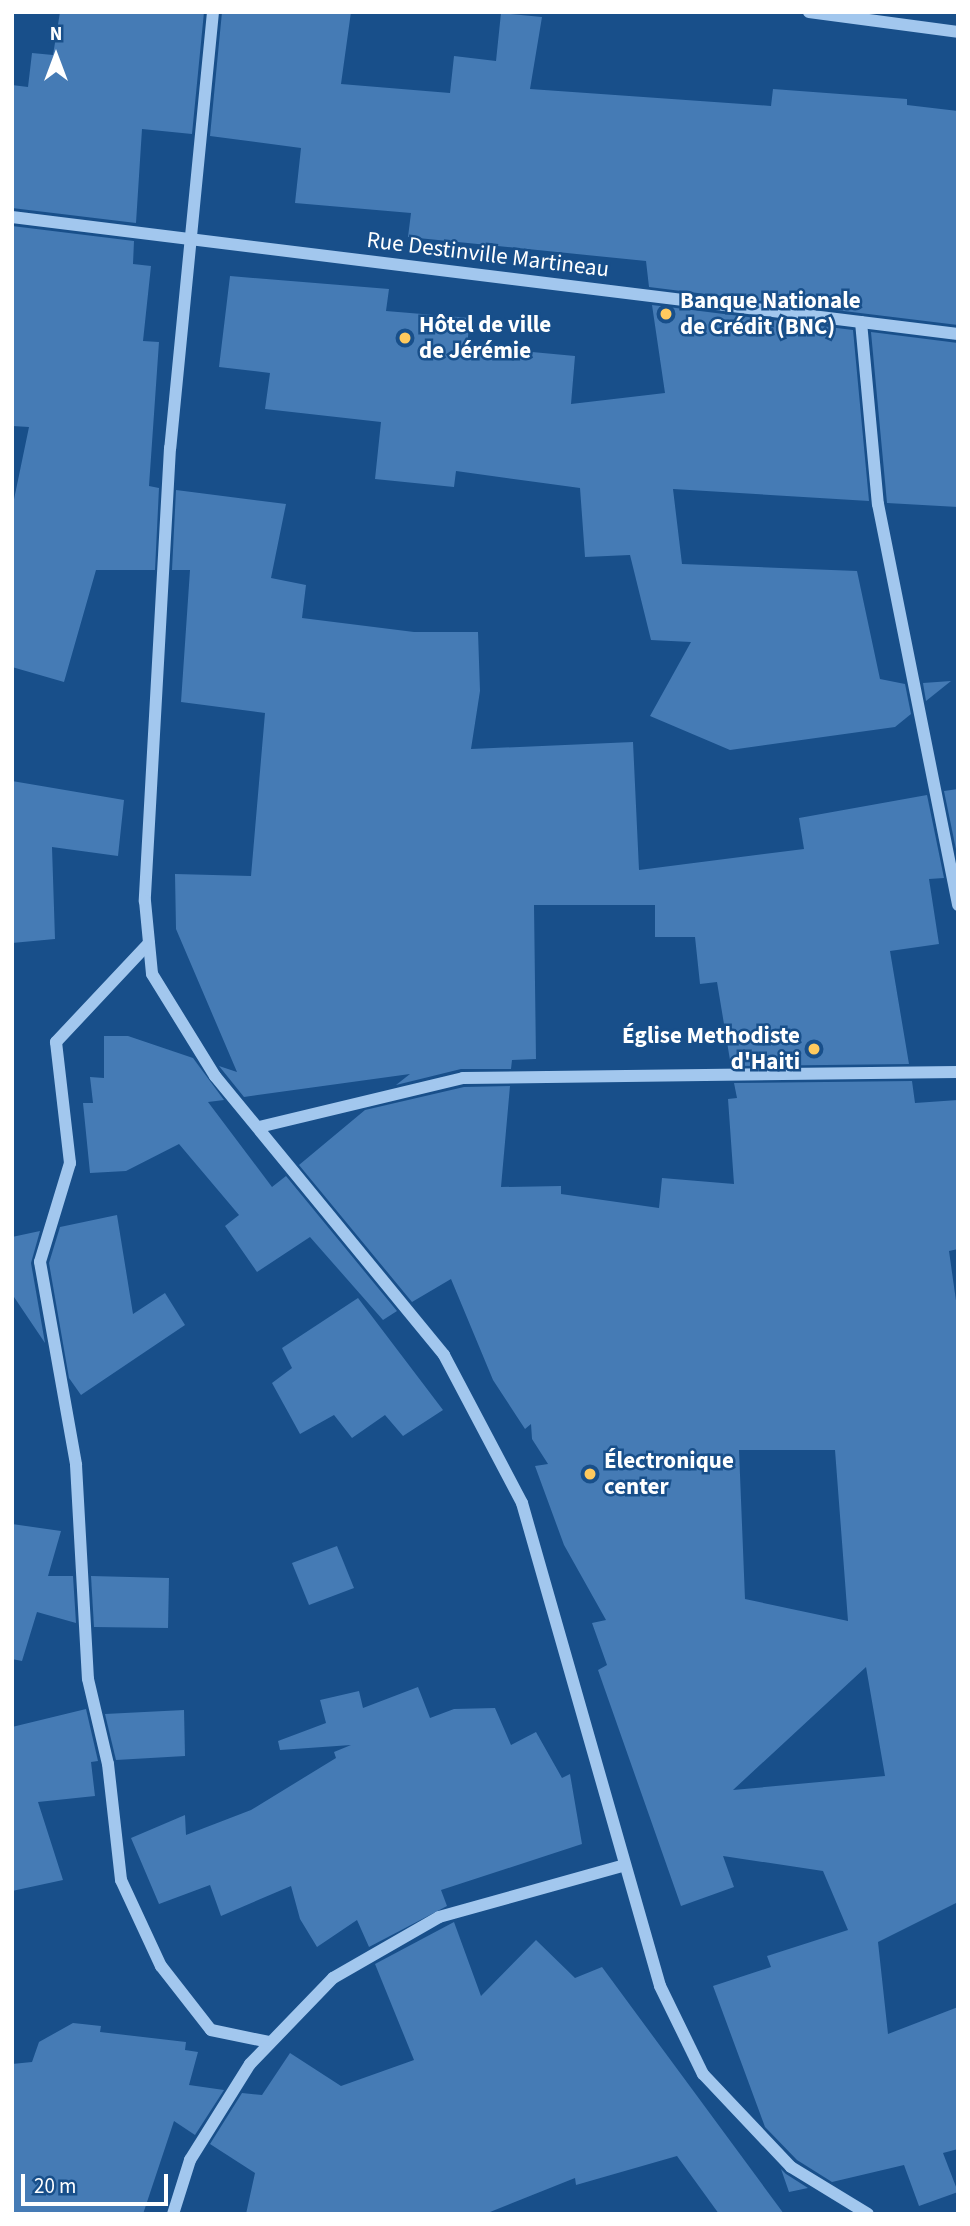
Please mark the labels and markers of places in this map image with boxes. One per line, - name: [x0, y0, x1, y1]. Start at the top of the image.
- place label: Banque Nationale de Crédit (BNC): [680, 287, 861, 341]
- marker: Banque Nationale de Crédit (BNC): [658, 306, 674, 322]
- place label: Hôtel de ville de Jérémie: [419, 311, 551, 365]
- marker: Hôtel de ville de Jérémie: [397, 330, 413, 346]
- place label: Église Methodiste d'Haiti: [622, 1022, 800, 1076]
- marker: Église Methodiste d'Haiti: [806, 1041, 822, 1057]
- place label: Électronique center: [604, 1447, 734, 1501]
- marker: Électronique center: [582, 1466, 598, 1482]

